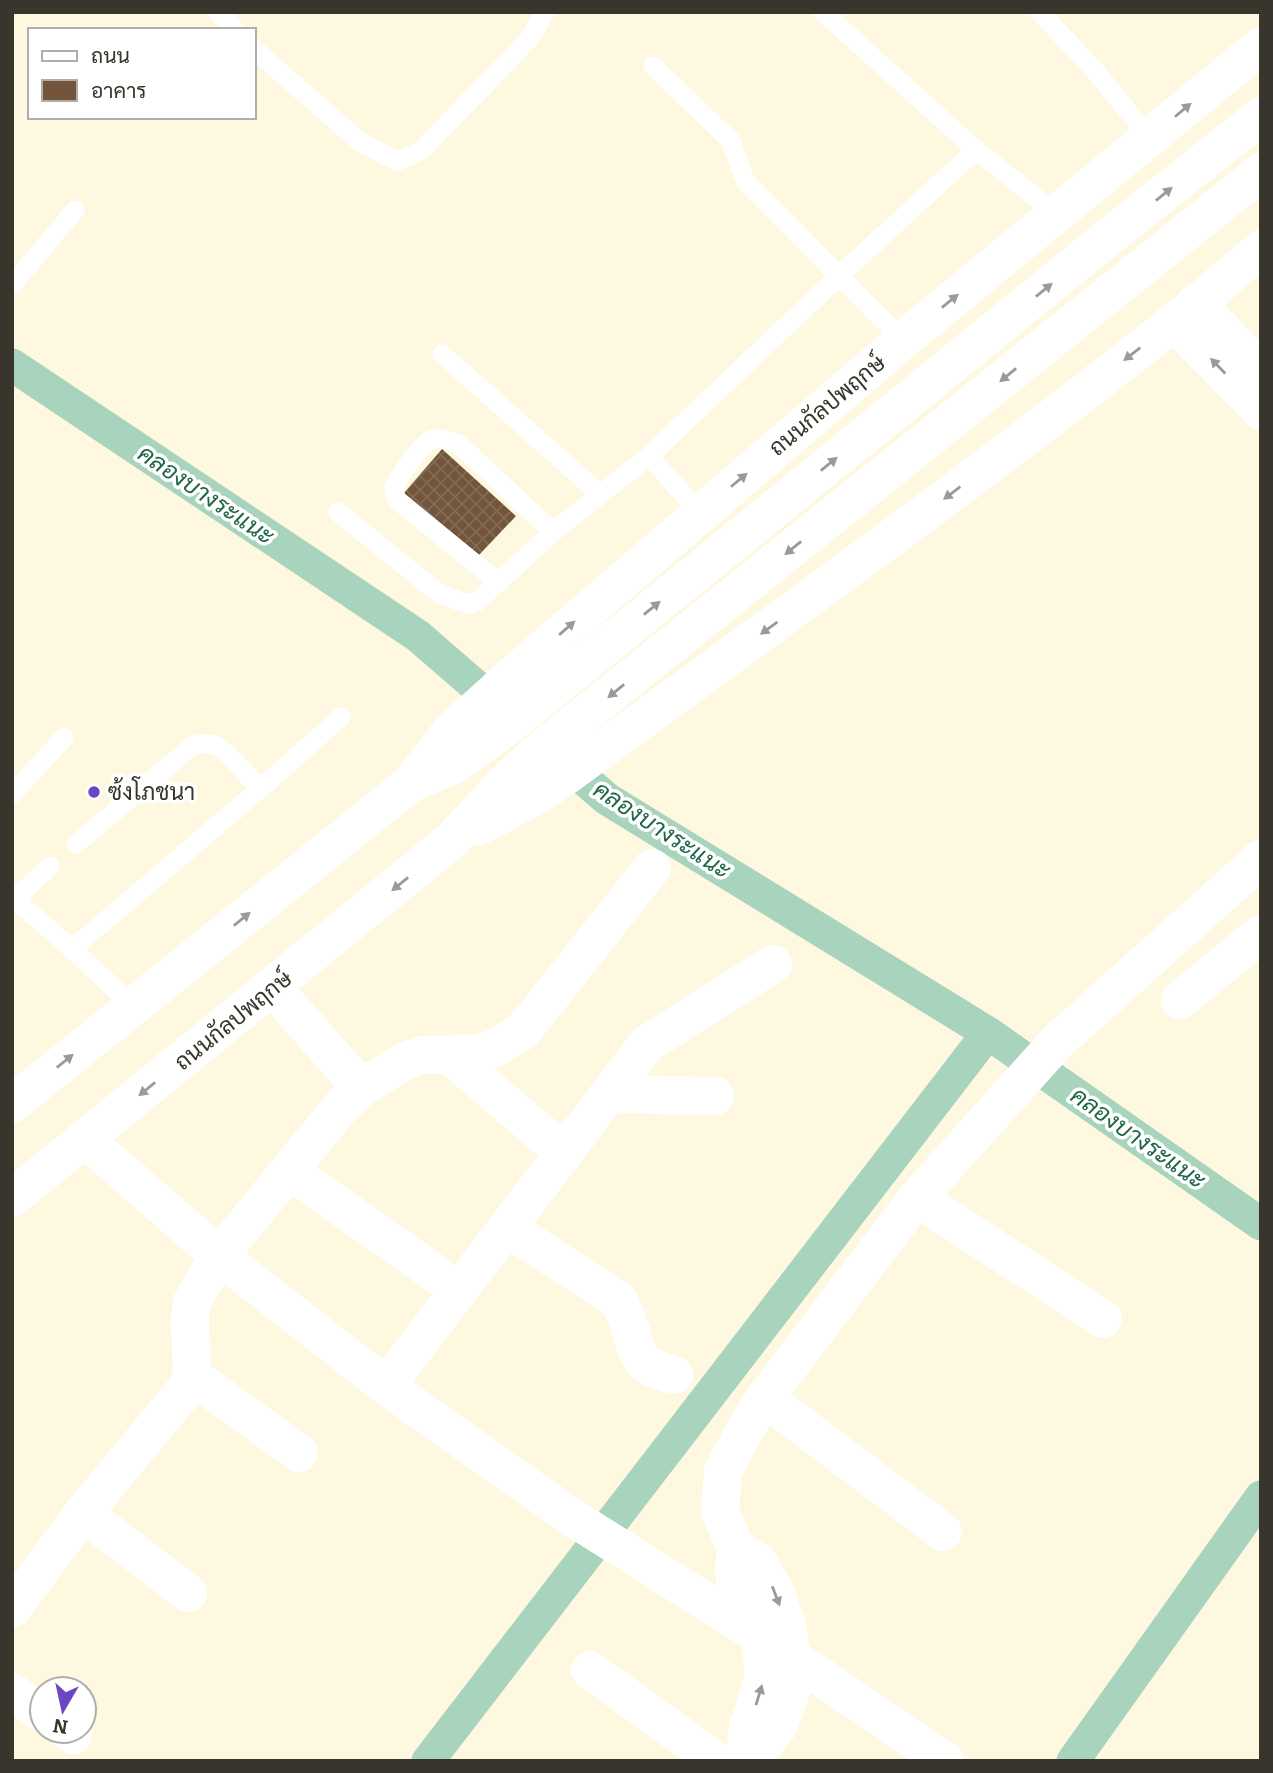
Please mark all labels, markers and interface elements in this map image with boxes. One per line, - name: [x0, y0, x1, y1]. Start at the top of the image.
- legend: [28, 28, 256, 119]
- text: ถนน: [91, 43, 130, 69]
- text: อาคาร: [91, 78, 147, 104]
- one-way arrow: [1174, 102, 1192, 118]
- one-way arrow: [1154, 186, 1172, 201]
- one-way arrow: [1035, 283, 1052, 298]
- one-way arrow: [942, 294, 959, 309]
- street label: ถนนกัลปพฤกษ์: [762, 346, 891, 462]
- one-way arrow: [1124, 347, 1142, 362]
- one-way arrow: [1209, 358, 1226, 375]
- one-way arrow: [999, 367, 1017, 382]
- water label: คลองบางระแนะ: [133, 439, 279, 551]
- one-way arrow: [820, 457, 838, 472]
- one-way arrow: [730, 472, 748, 488]
- one-way arrow: [943, 485, 961, 499]
- one-way arrow: [784, 541, 802, 556]
- one-way arrow: [643, 600, 661, 615]
- one-way arrow: [558, 621, 575, 636]
- one-way arrow: [760, 621, 778, 635]
- one-way arrow: [607, 684, 625, 699]
- water label: คลองบางระแนะ: [588, 775, 736, 885]
- place label: ซ้งโภชนา: [108, 776, 195, 806]
- marker: ซ้งโภชนา: [86, 784, 102, 800]
- one-way arrow: [391, 876, 409, 891]
- one-way arrow: [233, 911, 251, 926]
- street label: ถนนกัลปพฤกษ์: [167, 962, 298, 1076]
- one-way arrow: [56, 1054, 74, 1069]
- one-way arrow: [139, 1081, 156, 1096]
- water label: คลองบางระแนะ: [1065, 1081, 1211, 1195]
- one-way arrow: [771, 1586, 782, 1607]
- north arrow: [28, 1675, 98, 1745]
- one-way arrow: [754, 1684, 764, 1705]
- text: N: [51, 1714, 69, 1739]

